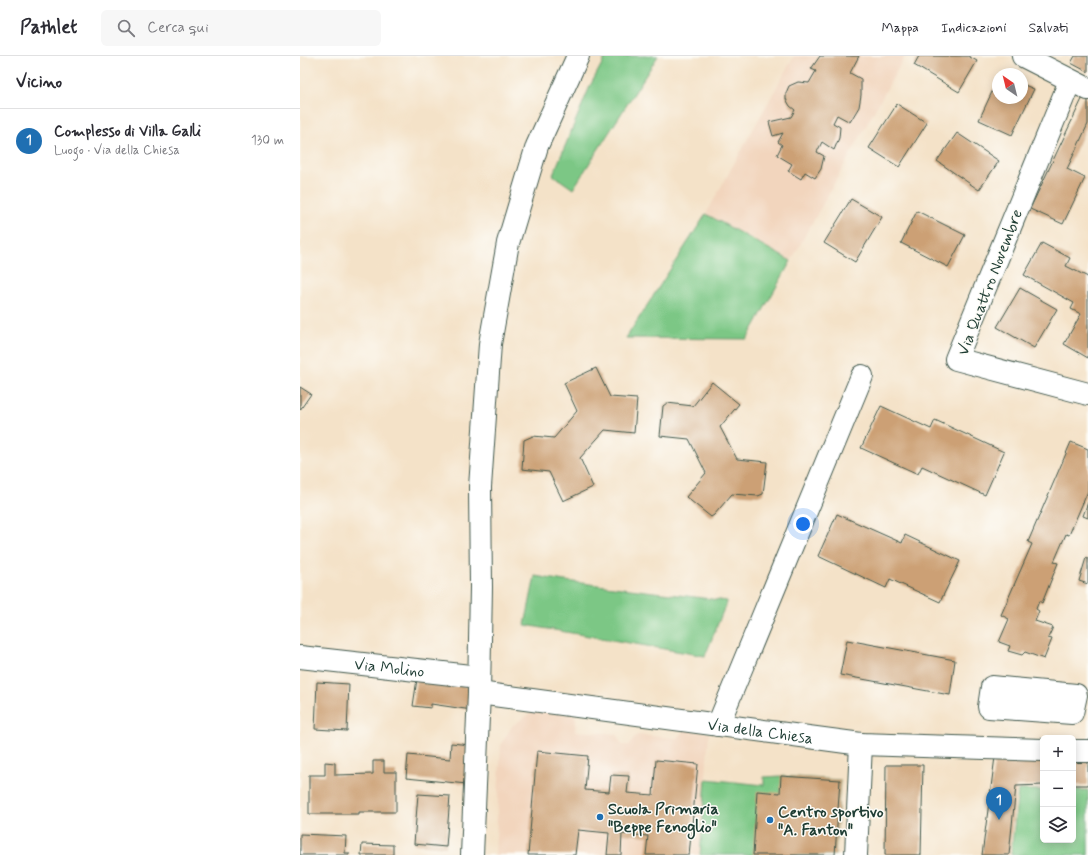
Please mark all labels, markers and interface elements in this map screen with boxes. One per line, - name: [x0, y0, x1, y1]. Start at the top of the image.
- search box: [101, 10, 381, 46]
- text: Pathlet: [20, 15, 77, 40]
- icon: search: [115, 17, 137, 39]
- text: Cerca qui: [147, 18, 209, 38]
- text: Mappa: [881, 19, 919, 37]
- text: Indicazioni: [941, 19, 1006, 37]
- text: Salvati: [1028, 19, 1068, 37]
- north arrow: [992, 68, 1028, 104]
- text: Vicino: [16, 71, 62, 93]
- text: Complesso di Villa Galli: [54, 122, 201, 142]
- text: 1: [26, 132, 32, 149]
- text: 130 m: [251, 132, 284, 149]
- text: Luogo · Via della Chiesa: [54, 142, 180, 159]
- street label: Via Quattro Novembre: [953, 206, 1028, 359]
- your location: [793, 514, 813, 534]
- street label: Via Molino: [353, 654, 426, 683]
- street label: Via della Chiesa: [706, 715, 814, 750]
- map controls: [1040, 735, 1076, 843]
- button: +: [1040, 735, 1076, 771]
- button: −: [1040, 771, 1076, 807]
- pin: 1: [986, 787, 1012, 820]
- place label: Scuola Primaria "Beppe Fenoglio": [608, 799, 719, 840]
- place label: Centro sportivo "A. Fanton": [778, 802, 884, 841]
- button: layers: [1040, 807, 1076, 843]
- marker: Scuola Primaria "Beppe Fenoglio": [595, 812, 605, 822]
- marker: Centro sportivo "A. Fanton": [765, 815, 775, 825]

